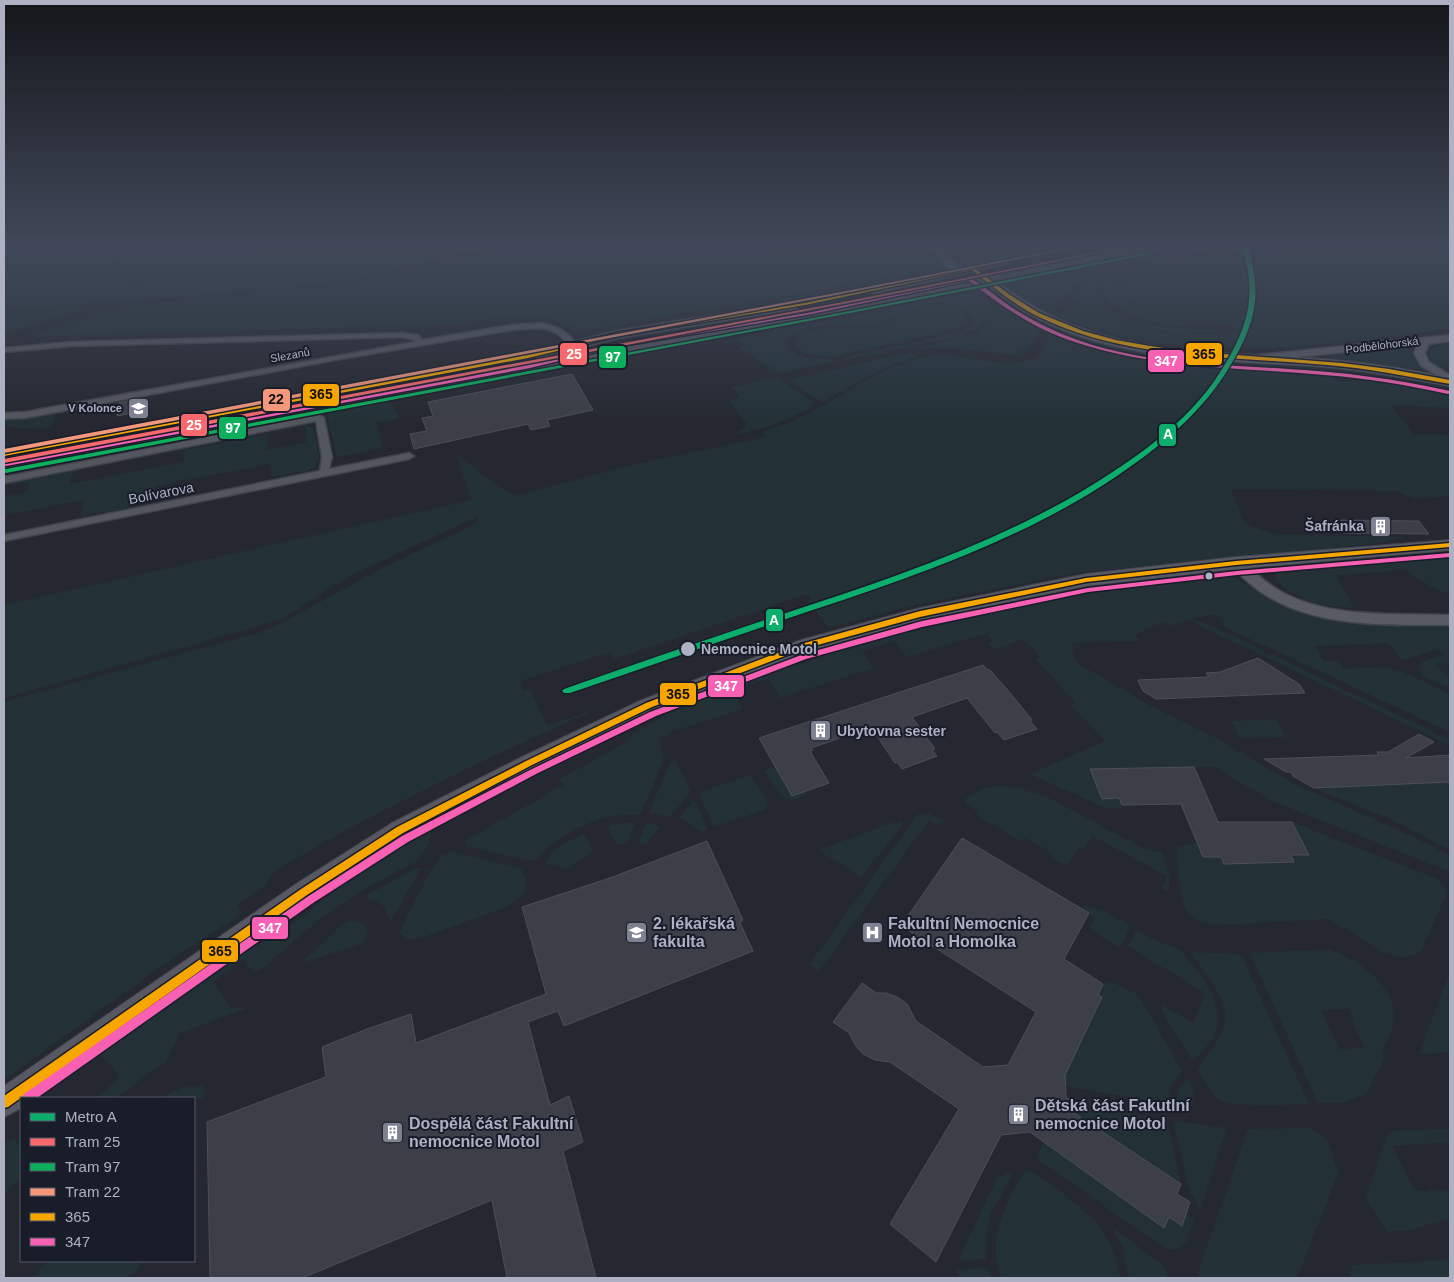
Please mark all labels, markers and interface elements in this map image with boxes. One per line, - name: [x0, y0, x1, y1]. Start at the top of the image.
- street label: Podbělohorská: [1345, 334, 1420, 355]
- line badge: 25: [559, 342, 588, 366]
- line badge: 365: [1185, 342, 1223, 366]
- line badge: 97: [598, 345, 627, 369]
- street label: Slezanů: [269, 346, 311, 364]
- text: 25: [566, 346, 582, 362]
- text: 365: [1192, 346, 1216, 362]
- text: 97: [605, 349, 621, 365]
- line badge: 347: [1147, 349, 1185, 373]
- text: 347: [1154, 353, 1178, 369]
- line badge: 365: [302, 383, 340, 407]
- text: 365: [309, 386, 333, 402]
- line badge: 22: [262, 388, 291, 412]
- text: 22: [268, 391, 284, 407]
- school or university icon: V Kolonce: [126, 396, 150, 420]
- place label: V Kolonce: [68, 402, 122, 414]
- line badge: 25: [180, 413, 208, 437]
- line badge: 97: [218, 416, 247, 440]
- text: 25: [186, 417, 202, 433]
- text: 97: [225, 420, 241, 436]
- line badge: A: [1158, 423, 1177, 447]
- text: A: [1163, 426, 1173, 442]
- street label: Bolívarova: [127, 479, 195, 507]
- building icon: Šafránka: [1368, 514, 1392, 538]
- place label: Šafránka: [1305, 517, 1364, 534]
- unlabelled marker: [1204, 571, 1214, 581]
- line badge: A: [765, 608, 784, 632]
- text: A: [769, 612, 779, 628]
- marker: Nemocnice Motol: [679, 640, 697, 658]
- place label: Nemocnice Motol: [701, 641, 817, 657]
- line badge: 347: [707, 674, 745, 698]
- text: 347: [714, 678, 738, 694]
- line badge: 365: [659, 682, 697, 706]
- text: 365: [666, 686, 690, 702]
- building icon: Ubytovna sester: [809, 719, 833, 743]
- place label: Ubytovna sester: [837, 723, 946, 739]
- place label: 2. lékařská fakulta: [653, 915, 735, 950]
- place label: Fakultní Nemocnice Motol a Homolka: [888, 915, 1039, 950]
- line badge: 347: [251, 916, 289, 940]
- text: 347: [258, 920, 282, 936]
- school or university icon: 2. lékařská fakulta: [625, 920, 649, 944]
- hospital icon: Fakultní Nemocnice Motol a Homolka: [860, 920, 884, 944]
- line badge: 365: [201, 939, 239, 963]
- text: 365: [208, 943, 232, 959]
- legend: [20, 1097, 195, 1262]
- place label: Dětská část Fakutlní nemocnice Motol: [1035, 1097, 1190, 1132]
- building icon: Dětská část Fakutlní nemocnice Motol: [1007, 1102, 1031, 1126]
- text: Metro A: [65, 1108, 117, 1125]
- place label: Dospělá část Fakultní nemocnice Motol: [409, 1115, 574, 1150]
- building icon: Dospělá část Fakultní nemocnice Motol: [381, 1120, 405, 1144]
- text: Tram 25: [65, 1133, 120, 1150]
- text: Tram 97: [65, 1158, 120, 1175]
- text: Tram 22: [65, 1183, 120, 1200]
- text: 365: [65, 1208, 90, 1225]
- text: 347: [65, 1233, 90, 1250]

